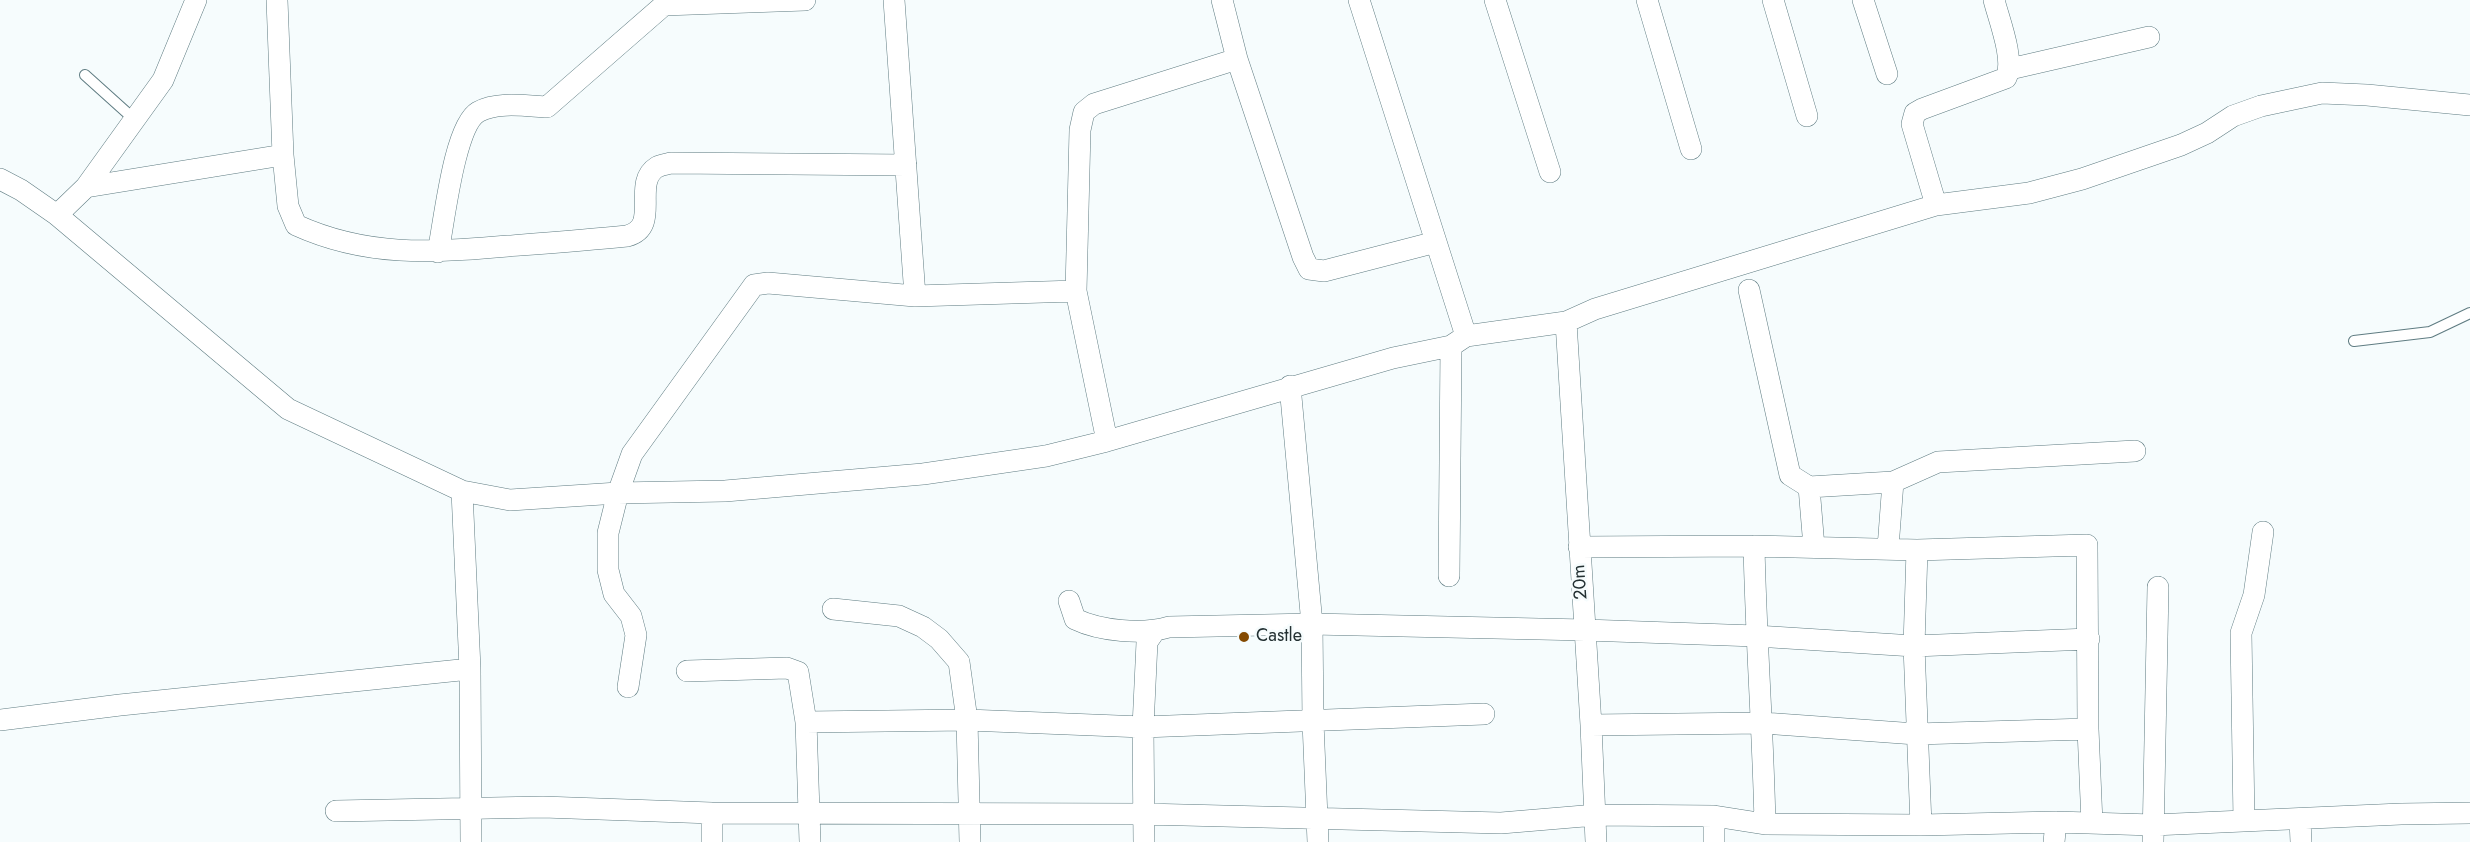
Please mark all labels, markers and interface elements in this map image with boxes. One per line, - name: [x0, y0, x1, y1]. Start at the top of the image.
- street label: 20m: [1569, 564, 1593, 600]
- place label: Castle: [1256, 626, 1302, 648]
- marker: Castle: [1237, 630, 1251, 644]

